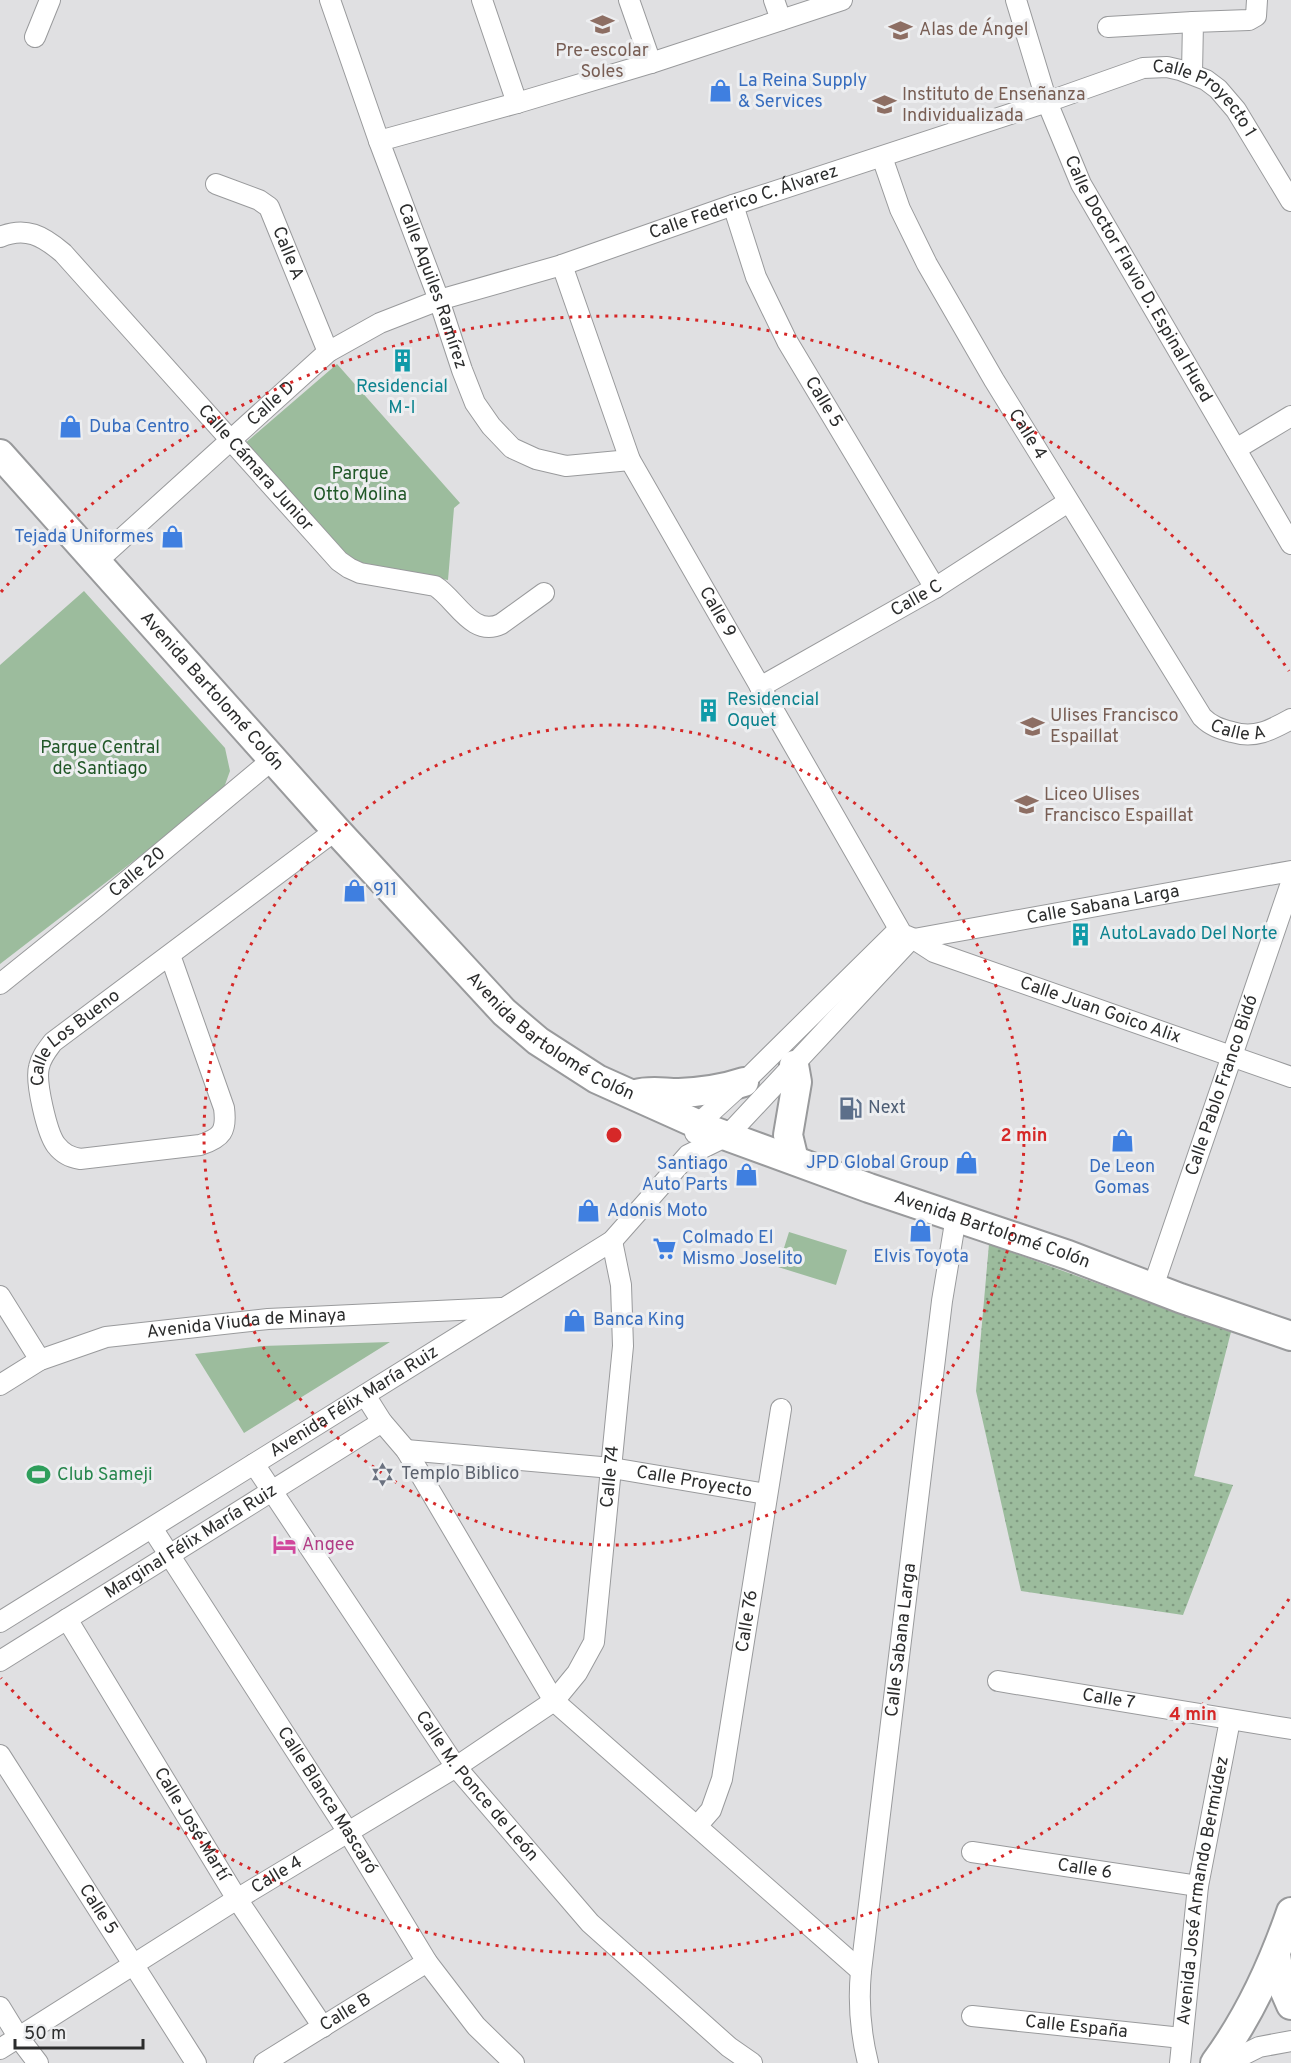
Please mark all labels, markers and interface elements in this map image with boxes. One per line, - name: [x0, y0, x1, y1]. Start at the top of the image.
- school or university icon: Pre-escolar Soles: [589, 12, 615, 38]
- school or university icon: Alas de Ángel: [888, 17, 914, 43]
- place label: Alas de Ángel: [919, 17, 1028, 42]
- place label: Pre-escolar Soles: [555, 40, 649, 84]
- street label: Calle Proyecto 1: [1152, 55, 1261, 142]
- place label: La Reina Supply & Services: [738, 70, 867, 114]
- shop icon: La Reina Supply & Services: [707, 78, 733, 104]
- place label: Instituto de Enseñanza Individualizada: [902, 84, 1085, 128]
- school or university icon: Instituto de Enseñanza Individualizada: [871, 92, 897, 118]
- street label: Calle Doctor Flavio D. Espinal Hued: [1059, 152, 1217, 407]
- street label: Calle Federico C. Álvarez: [646, 160, 841, 245]
- street label: Calle Aquiles Ramírez: [392, 200, 472, 372]
- street label: Calle A: [267, 223, 309, 284]
- building icon: Residencial M-I: [389, 348, 415, 374]
- street label: Calle 5: [799, 372, 848, 432]
- street label: Calle D: [242, 376, 300, 431]
- place label: Residencial M-I: [356, 376, 448, 420]
- street label: Calle Cámara Junior: [193, 400, 318, 536]
- street label: Calle 4: [1003, 405, 1052, 464]
- shop icon: Duba Centro: [58, 414, 84, 440]
- place label: Duba Centro: [89, 416, 190, 439]
- park label: Parque Otto Molina: [313, 463, 407, 507]
- shop icon: Tejada Uniformes: [159, 524, 185, 550]
- place label: Tejada Uniformes: [14, 526, 154, 549]
- street label: Calle C: [887, 575, 947, 622]
- street label: Calle 9: [694, 583, 741, 642]
- street label: Avenida Bartolomé Colón: [135, 607, 289, 775]
- place label: Residencial Oquet: [727, 689, 819, 733]
- building icon: Residencial Oquet: [696, 697, 722, 723]
- place label: Ulises Francisco Espaillat: [1050, 705, 1179, 749]
- school or university icon: Ulises Francisco Espaillat: [1019, 713, 1045, 739]
- street label: Calle A: [1206, 714, 1268, 746]
- park label: Parque Central de Santiago: [40, 737, 160, 781]
- place label: Liceo Ulises Francisco Espaillat: [1044, 784, 1194, 828]
- school or university icon: Liceo Ulises Francisco Espaillat: [1013, 792, 1039, 818]
- street label: Calle 20: [104, 842, 170, 903]
- shop icon: 911: [342, 877, 368, 903]
- place label: 911: [373, 879, 397, 902]
- street label: Calle Sabana Larga: [1025, 880, 1181, 930]
- building icon: AutoLavado Del Norte: [1068, 921, 1094, 947]
- place label: AutoLavado Del Norte: [1099, 923, 1277, 946]
- street label: Avenida Bartolomé Colón: [461, 967, 638, 1106]
- street label: Calle Juan Goico Alix: [1017, 971, 1184, 1049]
- street label: Calle Los Bueno: [26, 984, 125, 1087]
- street label: Calle Pablo Franco Bidó: [1180, 992, 1263, 1179]
- fuel station icon: Next: [837, 1095, 863, 1121]
- place label: Next: [868, 1097, 906, 1120]
- centre of rings: [604, 1125, 624, 1145]
- text: 2 min: [1000, 1125, 1048, 1148]
- shop icon: De Leon Gomas: [1109, 1128, 1135, 1154]
- shop icon: JPD Global Group: [954, 1150, 980, 1176]
- place label: JPD Global Group: [806, 1152, 949, 1175]
- place label: Santiago Auto Parts: [642, 1153, 728, 1197]
- place label: De Leon Gomas: [1089, 1156, 1155, 1200]
- shop icon: Santiago Auto Parts: [733, 1161, 759, 1187]
- street label: Avenida Bartolomé Colón: [891, 1186, 1093, 1274]
- shop icon: Adonis Moto: [576, 1198, 602, 1224]
- place label: Adonis Moto: [607, 1200, 708, 1223]
- shop icon: Elvis Toyota: [908, 1218, 934, 1244]
- place label: Colmado El Mismo Joselito: [682, 1227, 803, 1271]
- supermarket icon: Colmado El Mismo Joselito: [651, 1235, 677, 1261]
- place label: Elvis Toyota: [873, 1246, 969, 1269]
- street label: Avenida Viuda de Minaya: [146, 1304, 346, 1344]
- shop icon: Banca King: [562, 1307, 588, 1333]
- place label: Banca King: [593, 1309, 685, 1332]
- street label: Avenida Félix María Ruiz: [265, 1340, 443, 1463]
- street label: Calle 74: [596, 1444, 625, 1509]
- synagogue icon: Templo Biblico: [370, 1461, 396, 1487]
- street label: Calle Proyecto: [634, 1461, 754, 1503]
- sports icon: Club Sameji: [26, 1462, 52, 1488]
- place label: Templo Biblico: [401, 1463, 519, 1486]
- place label: Club Sameji: [57, 1464, 153, 1487]
- street label: Marginal Félix María Ruiz: [100, 1479, 281, 1604]
- hotel icon: Angee: [271, 1532, 297, 1558]
- place label: Angee: [302, 1534, 354, 1557]
- street label: Calle Sabana Larga: [880, 1562, 922, 1718]
- street label: Calle 76: [731, 1588, 763, 1654]
- street label: Calle 7: [1080, 1683, 1137, 1715]
- text: 4 min: [1169, 1704, 1217, 1727]
- street label: Calle M. Ponce de León: [410, 1706, 544, 1866]
- street label: Calle Blanca Mascaró: [272, 1722, 383, 1879]
- street label: Avenida José Armando Bermúdez: [1172, 1754, 1234, 2026]
- street label: Calle José Martí: [148, 1763, 236, 1886]
- street label: Calle 4: [247, 1851, 307, 1899]
- street label: Calle 6: [1056, 1853, 1114, 1884]
- street label: Calle 5: [74, 1880, 123, 1939]
- street label: Calle B: [316, 1988, 376, 2037]
- street label: Calle España: [1024, 2010, 1129, 2044]
- scale bar: [15, 2012, 142, 2050]
- text: 50 m: [24, 2023, 66, 2046]

